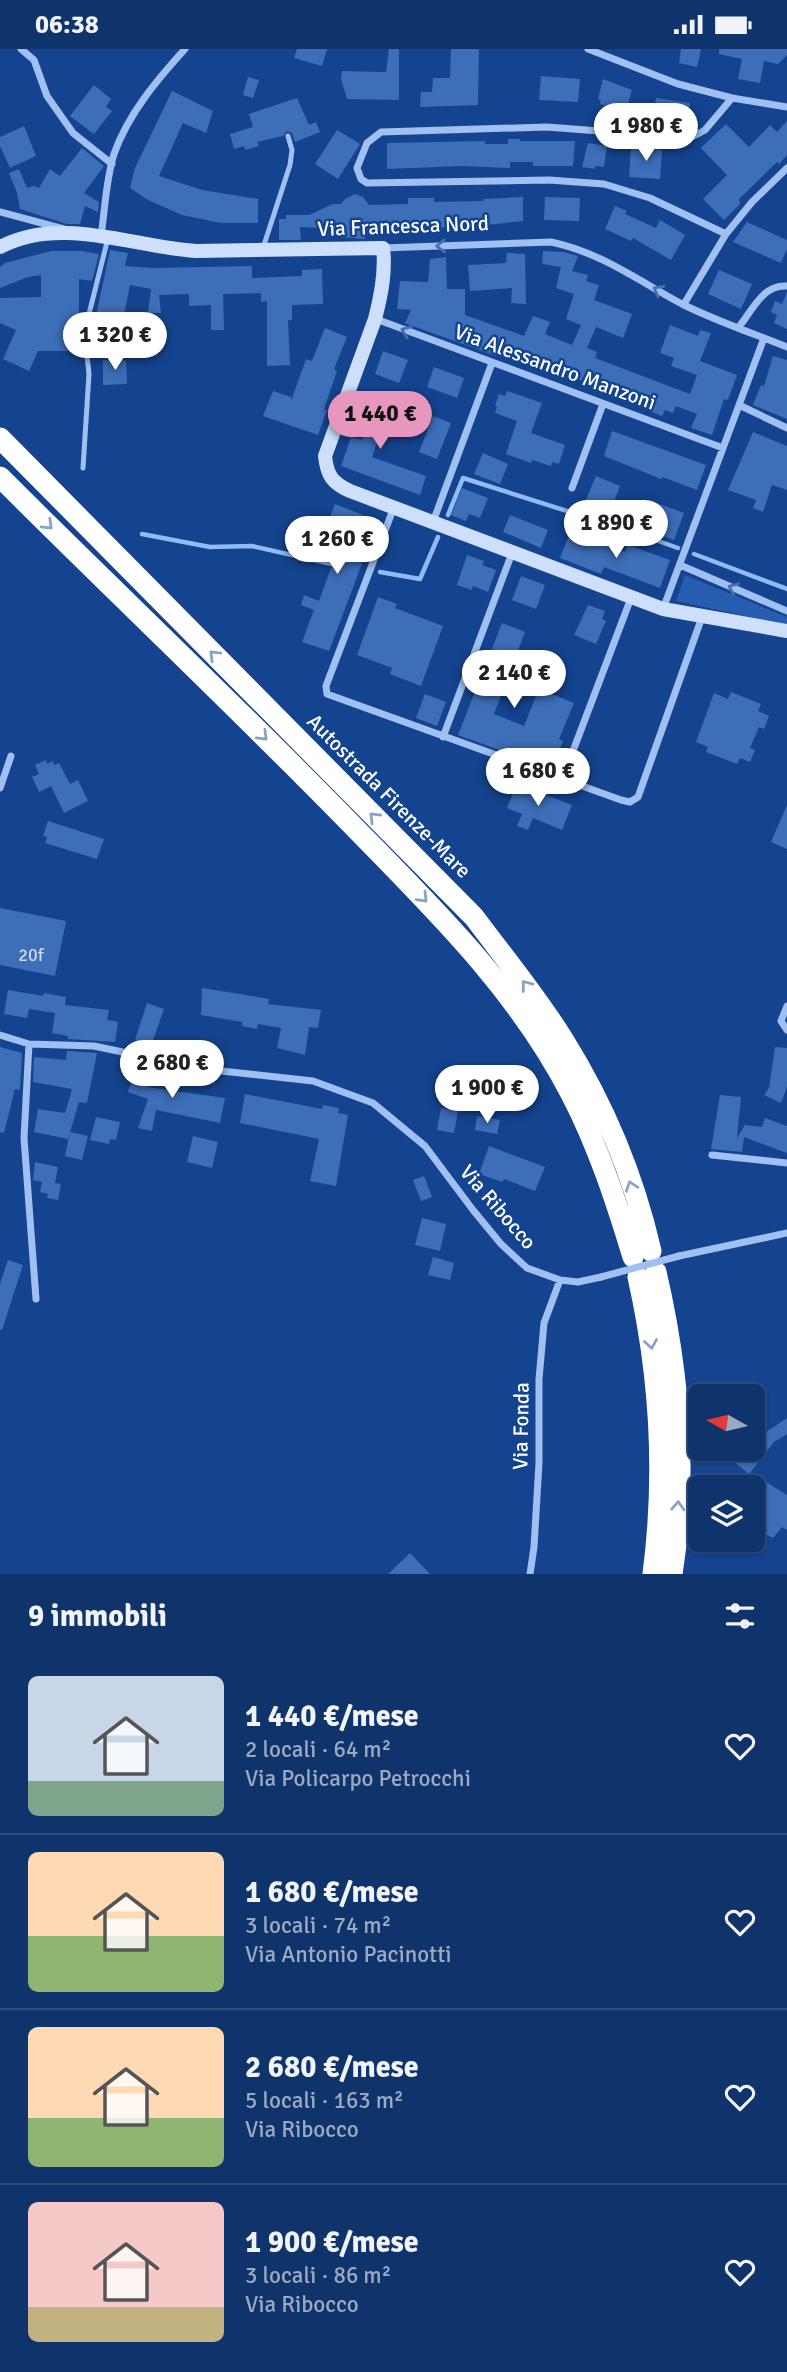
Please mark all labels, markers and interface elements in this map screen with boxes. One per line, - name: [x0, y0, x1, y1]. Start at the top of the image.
- text: 06:38: [35, 9, 99, 41]
- pin: 1 980 €: [581, 103, 711, 163]
- text: 1 980 €: [610, 111, 682, 140]
- street label: Via Francesca Nord: [317, 210, 489, 242]
- one-way arrow: [435, 239, 446, 254]
- one-way arrow: [652, 285, 665, 298]
- pin: 1 320 €: [50, 313, 180, 372]
- street label: Via Alessandro Manzoni: [451, 318, 659, 416]
- text: 1 320 €: [79, 320, 151, 349]
- one-way arrow: [401, 325, 413, 339]
- pin: 1 440 €: [315, 391, 445, 451]
- text: 1 440 €: [344, 399, 416, 428]
- pin: 1 890 €: [551, 501, 681, 560]
- text: 1 890 €: [580, 508, 652, 537]
- one-way arrow: [40, 516, 53, 529]
- pin: 1 260 €: [272, 517, 402, 576]
- text: 1 260 €: [301, 524, 373, 553]
- one-way arrow: [728, 582, 741, 596]
- one-way arrow: [210, 650, 223, 663]
- pin: 2 140 €: [449, 651, 579, 710]
- text: 2 140 €: [478, 658, 550, 687]
- street label: Autostrada Firenze-Mare: [301, 708, 477, 884]
- one-way arrow: [255, 728, 267, 740]
- pin: 1 680 €: [473, 749, 603, 808]
- text: 1 680 €: [502, 756, 574, 785]
- one-way arrow: [370, 812, 383, 825]
- one-way arrow: [414, 890, 427, 903]
- house number: 20f: [18, 944, 45, 966]
- one-way arrow: [522, 981, 535, 993]
- pin: 2 680 €: [107, 1041, 237, 1100]
- text: 2 680 €: [136, 1048, 208, 1077]
- pin: 1 900 €: [422, 1065, 552, 1125]
- text: 1 900 €: [451, 1073, 523, 1102]
- street label: Via Ribocco: [454, 1159, 542, 1255]
- one-way arrow: [625, 1180, 639, 1193]
- one-way arrow: [643, 1338, 658, 1349]
- street label: Via Fonda: [507, 1382, 535, 1470]
- north arrow: [688, 1384, 765, 1461]
- map controls: [688, 1384, 765, 1552]
- button: layers: [688, 1475, 765, 1552]
- one-way arrow: [671, 1500, 686, 1511]
- icon: filters: [721, 1597, 759, 1635]
- text: 9 immobili: [28, 1598, 167, 1635]
- text: 1 440 €/mese: [245, 1698, 419, 1735]
- icon: home: [84, 1704, 168, 1788]
- icon: heart: [721, 1727, 759, 1765]
- text: 2 locali · 64 m²: [245, 1735, 391, 1764]
- text: Via Policarpo Petrocchi: [245, 1764, 471, 1793]
- text: 1 680 €/mese: [245, 1874, 419, 1911]
- icon: home: [84, 1880, 168, 1964]
- icon: heart: [721, 1903, 759, 1941]
- text: 3 locali · 74 m²: [245, 1911, 391, 1940]
- text: Via Antonio Pacinotti: [245, 1940, 452, 1969]
- text: 2 680 €/mese: [245, 2049, 419, 2086]
- icon: home: [84, 2055, 168, 2139]
- icon: heart: [721, 2078, 759, 2116]
- text: 5 locali · 163 m²: [245, 2086, 404, 2115]
- text: Via Ribocco: [245, 2115, 359, 2144]
- text: 1 900 €/mese: [245, 2224, 419, 2261]
- icon: home: [84, 2230, 168, 2314]
- icon: heart: [721, 2253, 759, 2291]
- text: 3 locali · 86 m²: [245, 2261, 391, 2290]
- text: Via Ribocco: [245, 2290, 359, 2319]

